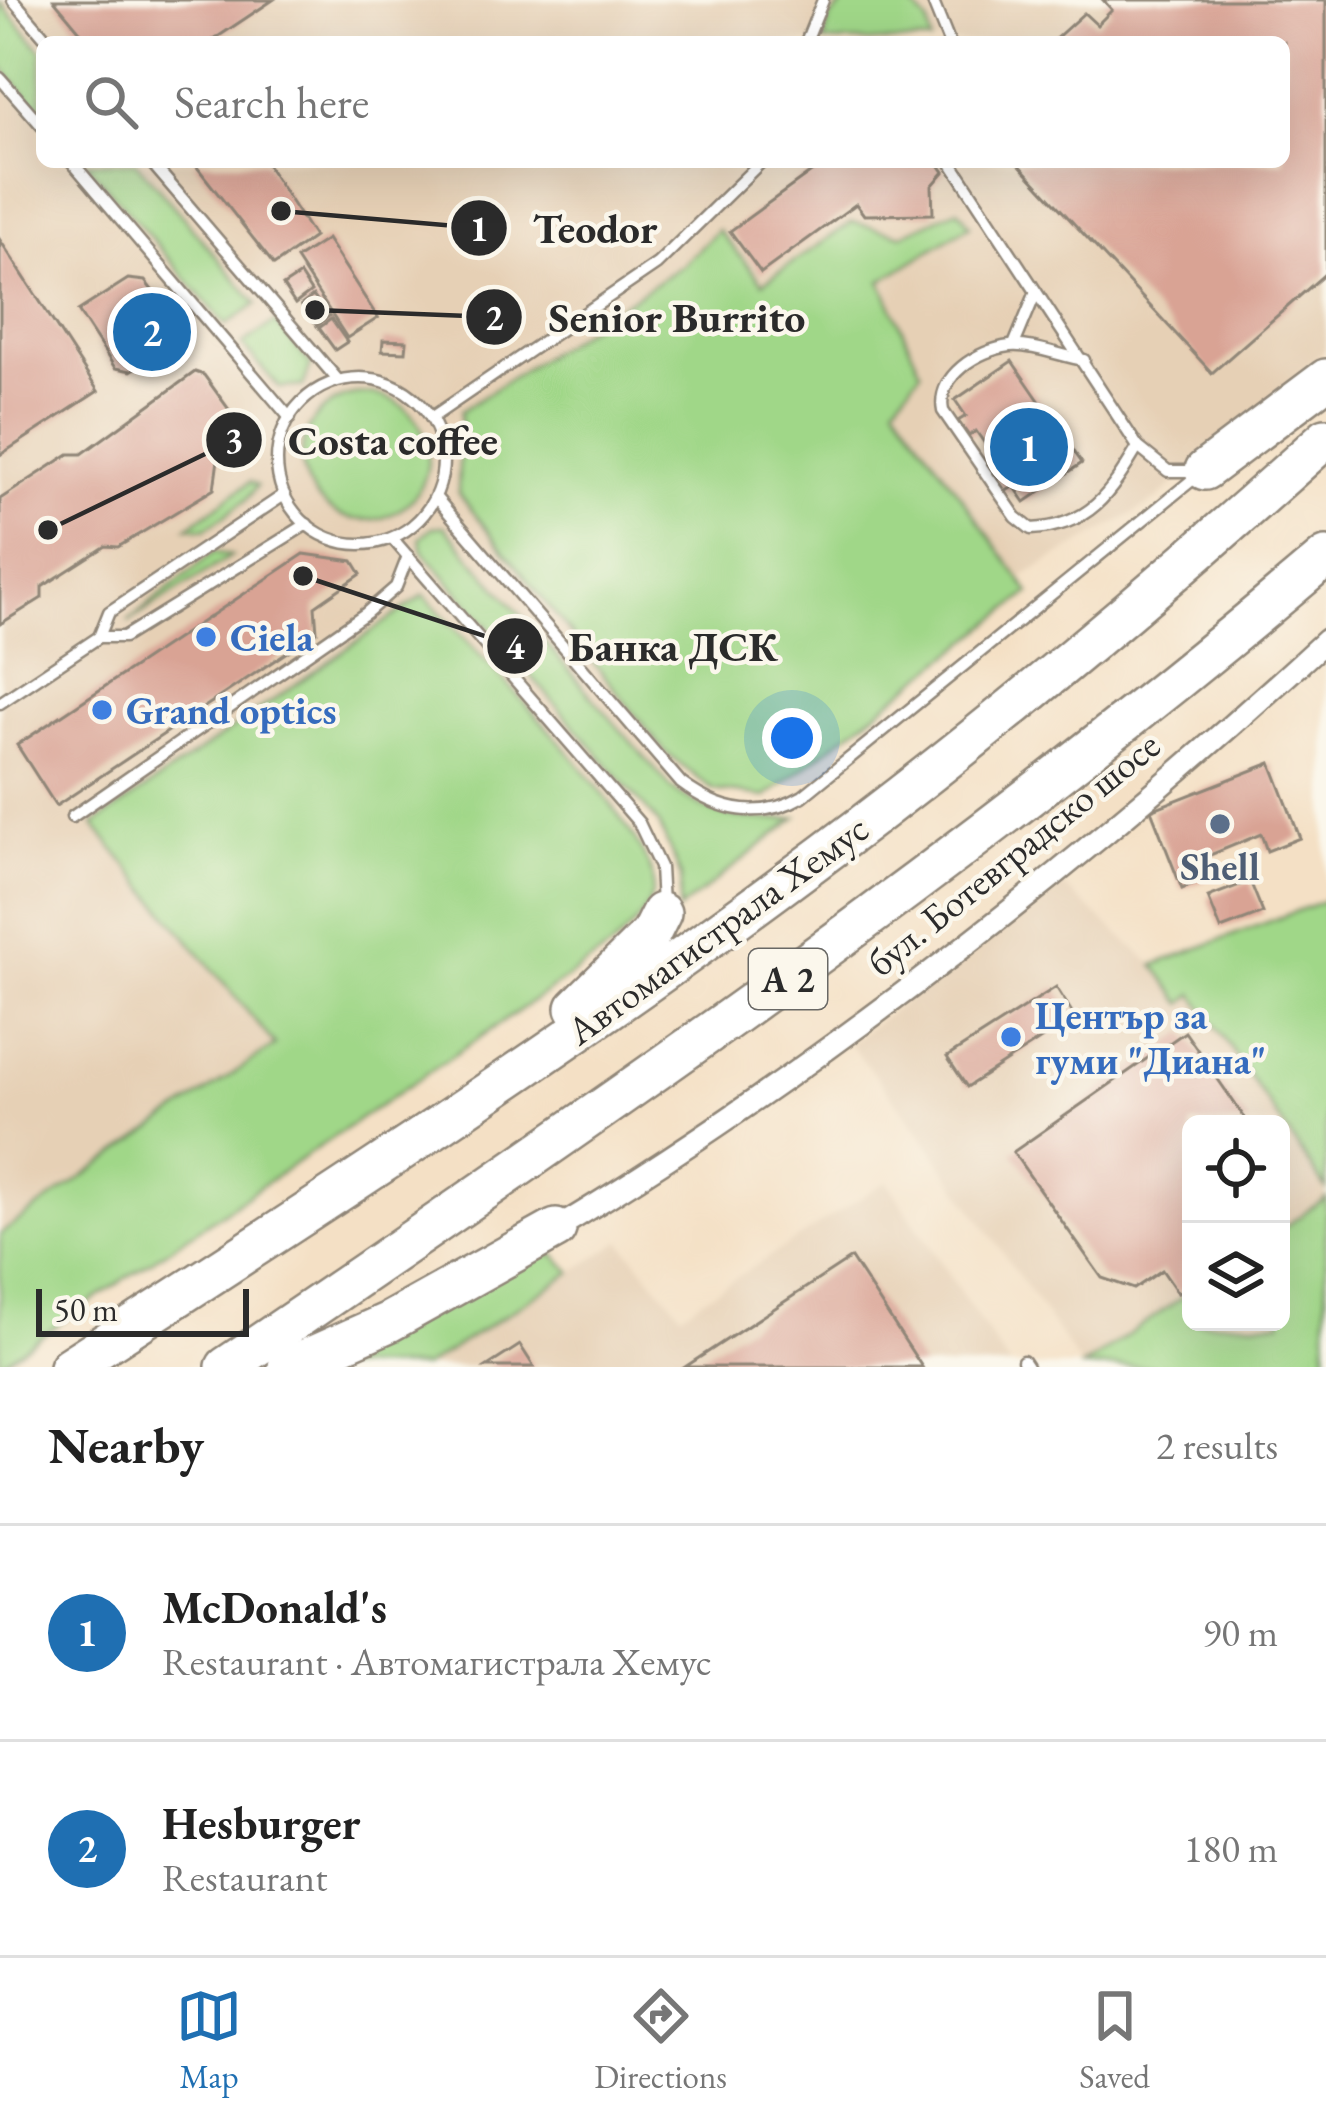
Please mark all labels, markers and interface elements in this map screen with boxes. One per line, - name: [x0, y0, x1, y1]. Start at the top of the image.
- search box: [36, 36, 1290, 168]
- icon: search: [78, 69, 144, 135]
- text: Search here: [174, 73, 369, 131]
- callout: Teodor: [449, 189, 682, 267]
- text: Teodor: [533, 201, 658, 256]
- text: 1: [469, 205, 489, 252]
- callout: Senior Burrito: [464, 278, 829, 356]
- pin: 2: [113, 287, 191, 377]
- text: Senior Burrito: [549, 290, 805, 345]
- text: 2: [484, 294, 504, 341]
- callout: Costa coffee: [204, 401, 522, 479]
- pin: 1: [990, 402, 1068, 492]
- text: Costa coffee: [288, 413, 498, 468]
- text: 3: [224, 417, 244, 464]
- callout: Банка ДСК: [485, 607, 802, 685]
- place label: Ciela: [230, 612, 315, 663]
- text: Банка ДСК: [568, 619, 779, 674]
- text: 4: [505, 623, 525, 670]
- marker: Ciela: [193, 624, 219, 650]
- place label: Grand optics: [126, 685, 337, 736]
- marker: Grand optics: [89, 697, 115, 723]
- your location: [762, 708, 822, 768]
- street label: бул. Ботевградско шосе: [856, 720, 1170, 987]
- street label: Автомагистрала Хемус: [556, 803, 878, 1057]
- marker: Shell: [1207, 811, 1233, 837]
- place label: Shell: [1180, 841, 1260, 892]
- road number: A 2: [749, 949, 827, 1009]
- place label: Център за гуми "Диана": [1035, 990, 1266, 1086]
- marker: Център за гуми "Диана": [998, 1024, 1024, 1050]
- map controls: [1182, 1115, 1290, 1331]
- button: locate: [1182, 1115, 1290, 1223]
- button: layers: [1182, 1223, 1290, 1331]
- scale bar: [36, 1283, 249, 1336]
- text: 50 m: [54, 1288, 118, 1331]
- text: Nearby: [48, 1412, 204, 1478]
- text: 2 results: [1156, 1420, 1278, 1471]
- text: McDonald's: [162, 1578, 387, 1636]
- text: 1: [77, 1607, 97, 1658]
- text: 90 m: [1202, 1607, 1278, 1658]
- text: Restaurant · Автомагистрала Хемус: [162, 1636, 712, 1687]
- text: Hesburger: [162, 1794, 360, 1852]
- text: 2: [77, 1823, 97, 1874]
- text: 180 m: [1184, 1823, 1278, 1874]
- text: Restaurant: [162, 1852, 327, 1903]
- tab: Map: [176, 1983, 242, 2098]
- tab: Directions: [594, 1983, 727, 2098]
- tab: Saved: [1079, 1983, 1150, 2098]

